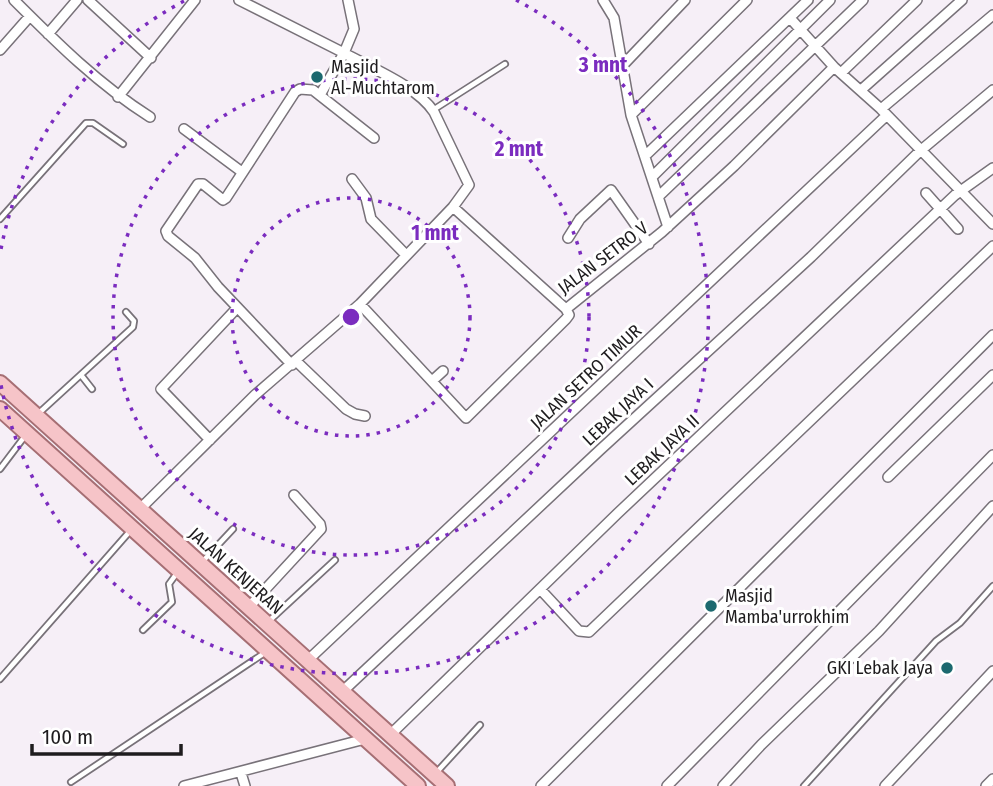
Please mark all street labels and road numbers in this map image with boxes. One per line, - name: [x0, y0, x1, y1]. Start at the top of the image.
- street label: JALAN SETRO V: [554, 217, 653, 299]
- street label: JALAN SETRO TIMUR: [526, 320, 646, 434]
- street label: LEBAK JAYA I: [578, 373, 658, 451]
- street label: LEBAK JAYA II: [620, 410, 704, 490]
- street label: JALAN KENJERAN: [184, 523, 288, 619]

